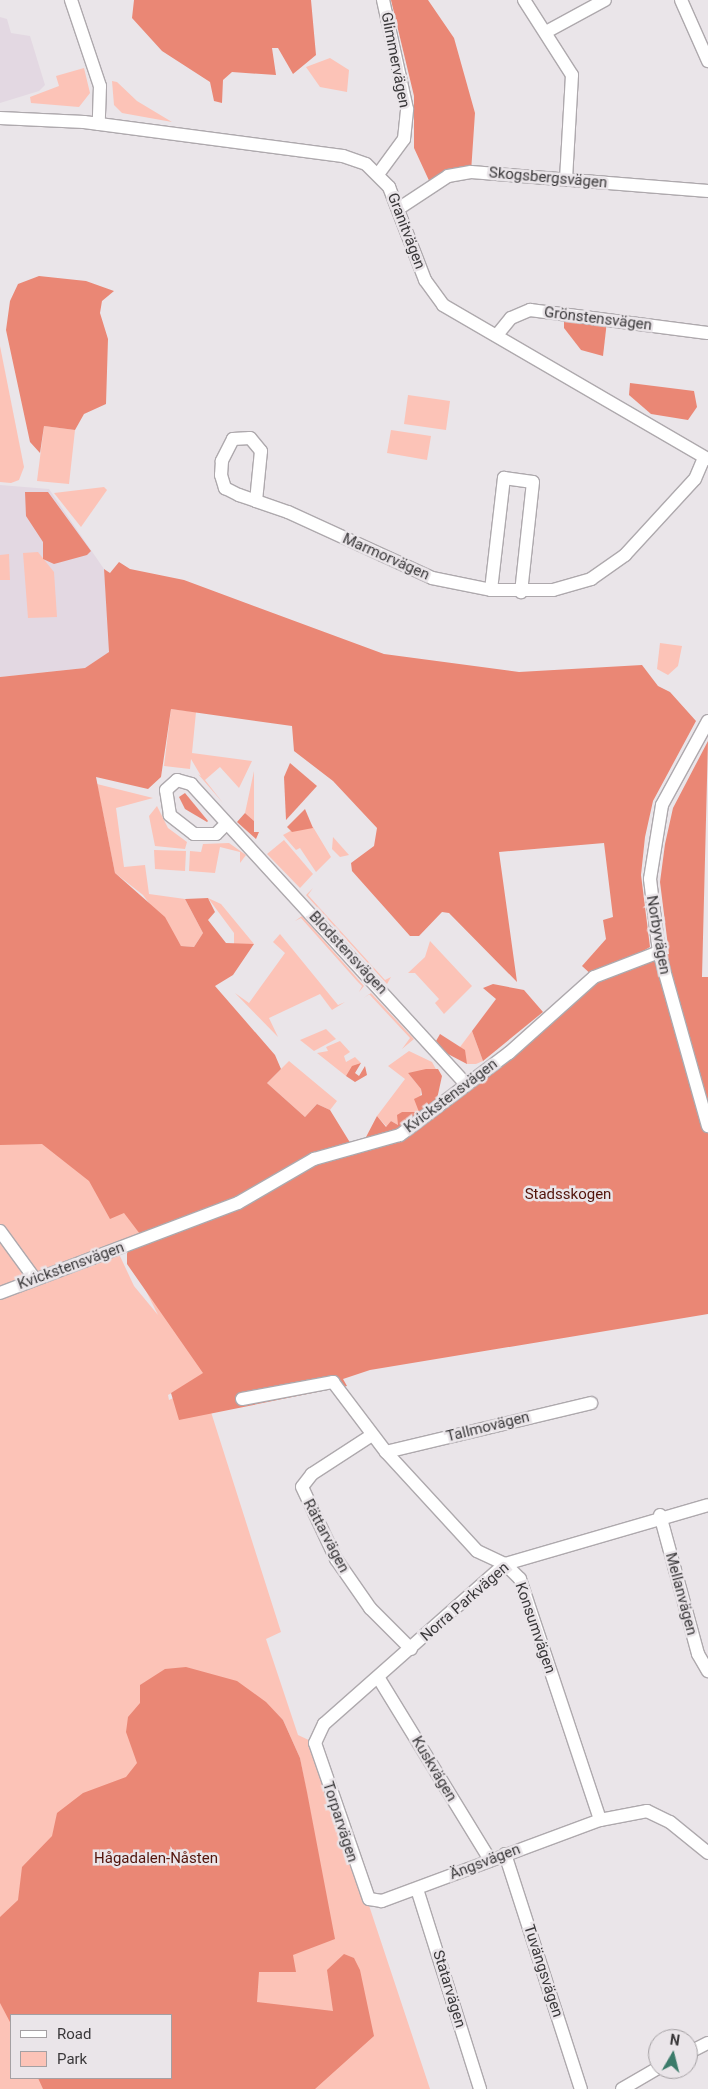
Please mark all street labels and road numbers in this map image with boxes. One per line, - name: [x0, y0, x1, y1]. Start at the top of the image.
- street label: Glimmervägen: [377, 11, 413, 109]
- street label: Skogsbergsvägen: [488, 164, 608, 192]
- street label: Granitvägen: [383, 190, 429, 272]
- street label: Grönstensvägen: [543, 303, 653, 335]
- street label: Marmorvägen: [340, 530, 432, 584]
- street label: Norbyvägen: [642, 894, 674, 976]
- street label: Blodstensvägen: [305, 908, 391, 998]
- street label: Kvickstensvägen: [401, 1055, 501, 1137]
- street label: Kvickstensvägen: [15, 1238, 127, 1294]
- street label: Tallmovägen: [445, 1408, 531, 1446]
- street label: Rättarvägen: [299, 1496, 353, 1576]
- street label: Mellanvägen: [661, 1551, 701, 1637]
- street label: Norra Parkvägen: [417, 1559, 513, 1645]
- street label: Konsumvägen: [511, 1580, 559, 1676]
- street label: Kuskvägen: [408, 1733, 460, 1805]
- street label: Torparvägen: [319, 1779, 361, 1865]
- street label: Ängsvägen: [447, 1840, 523, 1884]
- street label: Tuvängsvägen: [520, 1922, 566, 2020]
- street label: Statarvägen: [429, 1948, 469, 2030]

